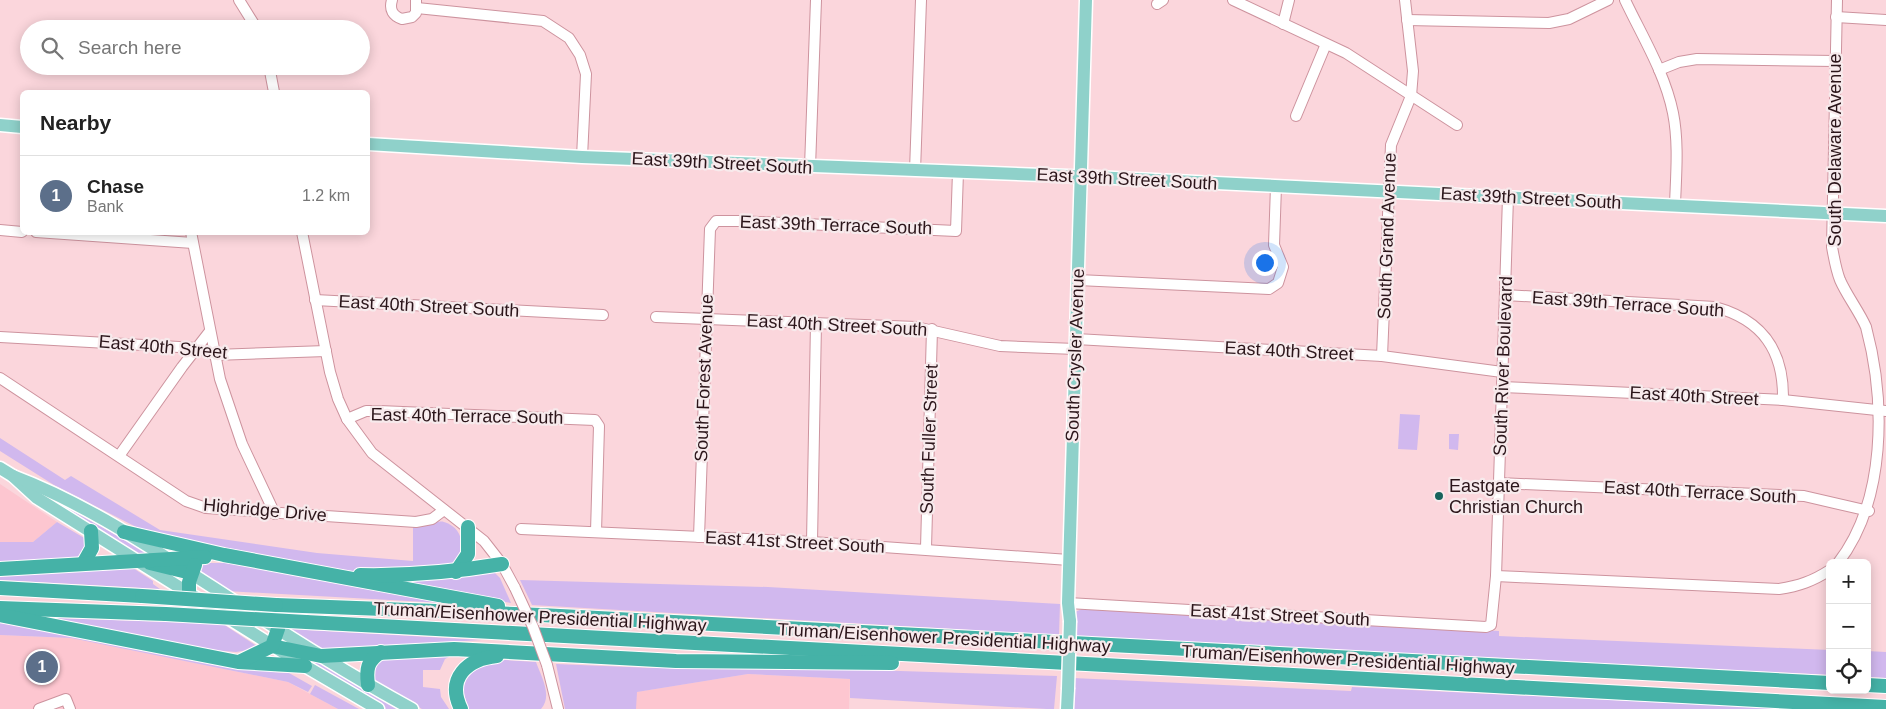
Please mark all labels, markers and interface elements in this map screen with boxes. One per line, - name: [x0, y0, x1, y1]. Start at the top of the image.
- search box: [20, 20, 370, 75]
- icon: search: [38, 34, 66, 62]
- text: Search here: [78, 37, 182, 58]
- street label: South Delaware Avenue: [1825, 54, 1845, 246]
- text: Nearby: [40, 111, 111, 134]
- street label: East 39th Street South: [631, 148, 813, 178]
- street label: South Grand Avenue: [1374, 152, 1400, 320]
- street label: East 39th Street South: [1036, 164, 1218, 194]
- text: Chase: [87, 176, 144, 197]
- street label: East 39th Street South: [1440, 183, 1622, 213]
- text: 1: [52, 187, 60, 204]
- text: 1.2 km: [302, 187, 350, 204]
- text: Bank: [87, 198, 123, 215]
- street label: East 39th Terrace South: [739, 212, 933, 238]
- your location: [1252, 250, 1278, 276]
- street label: South Crysler Avenue: [1062, 268, 1088, 442]
- street label: South River Boulevard: [1490, 276, 1516, 456]
- street label: East 39th Terrace South: [1531, 287, 1725, 321]
- street label: East 40th Street South: [338, 291, 520, 321]
- street label: South Forest Avenue: [691, 294, 717, 462]
- street label: East 40th Street South: [746, 310, 928, 340]
- street label: East 40th Street: [98, 331, 228, 363]
- street label: East 40th Street: [1224, 338, 1354, 364]
- street label: South Fuller Street: [916, 364, 942, 514]
- street label: East 40th Street: [1629, 383, 1759, 409]
- street label: East 40th Terrace South: [370, 404, 564, 428]
- place label: Eastgate Christian Church: [1449, 476, 1583, 517]
- street label: East 40th Terrace South: [1603, 477, 1797, 507]
- marker: Eastgate Christian Church: [1433, 490, 1445, 502]
- street label: Highridge Drive: [202, 495, 328, 525]
- street label: East 41st Street South: [705, 527, 885, 557]
- map controls: [1826, 559, 1871, 694]
- button: +: [1826, 559, 1871, 604]
- street label: Truman/Eisenhower Presidential Highway: [373, 598, 707, 636]
- street label: East 41st Street South: [1190, 600, 1370, 630]
- button: −: [1826, 604, 1871, 649]
- street label: Truman/Eisenhower Presidential Highway: [777, 619, 1111, 657]
- street label: Truman/Eisenhower Presidential Highway: [1181, 641, 1515, 679]
- pin: 1: [26, 648, 58, 686]
- button: locate: [1826, 649, 1871, 694]

